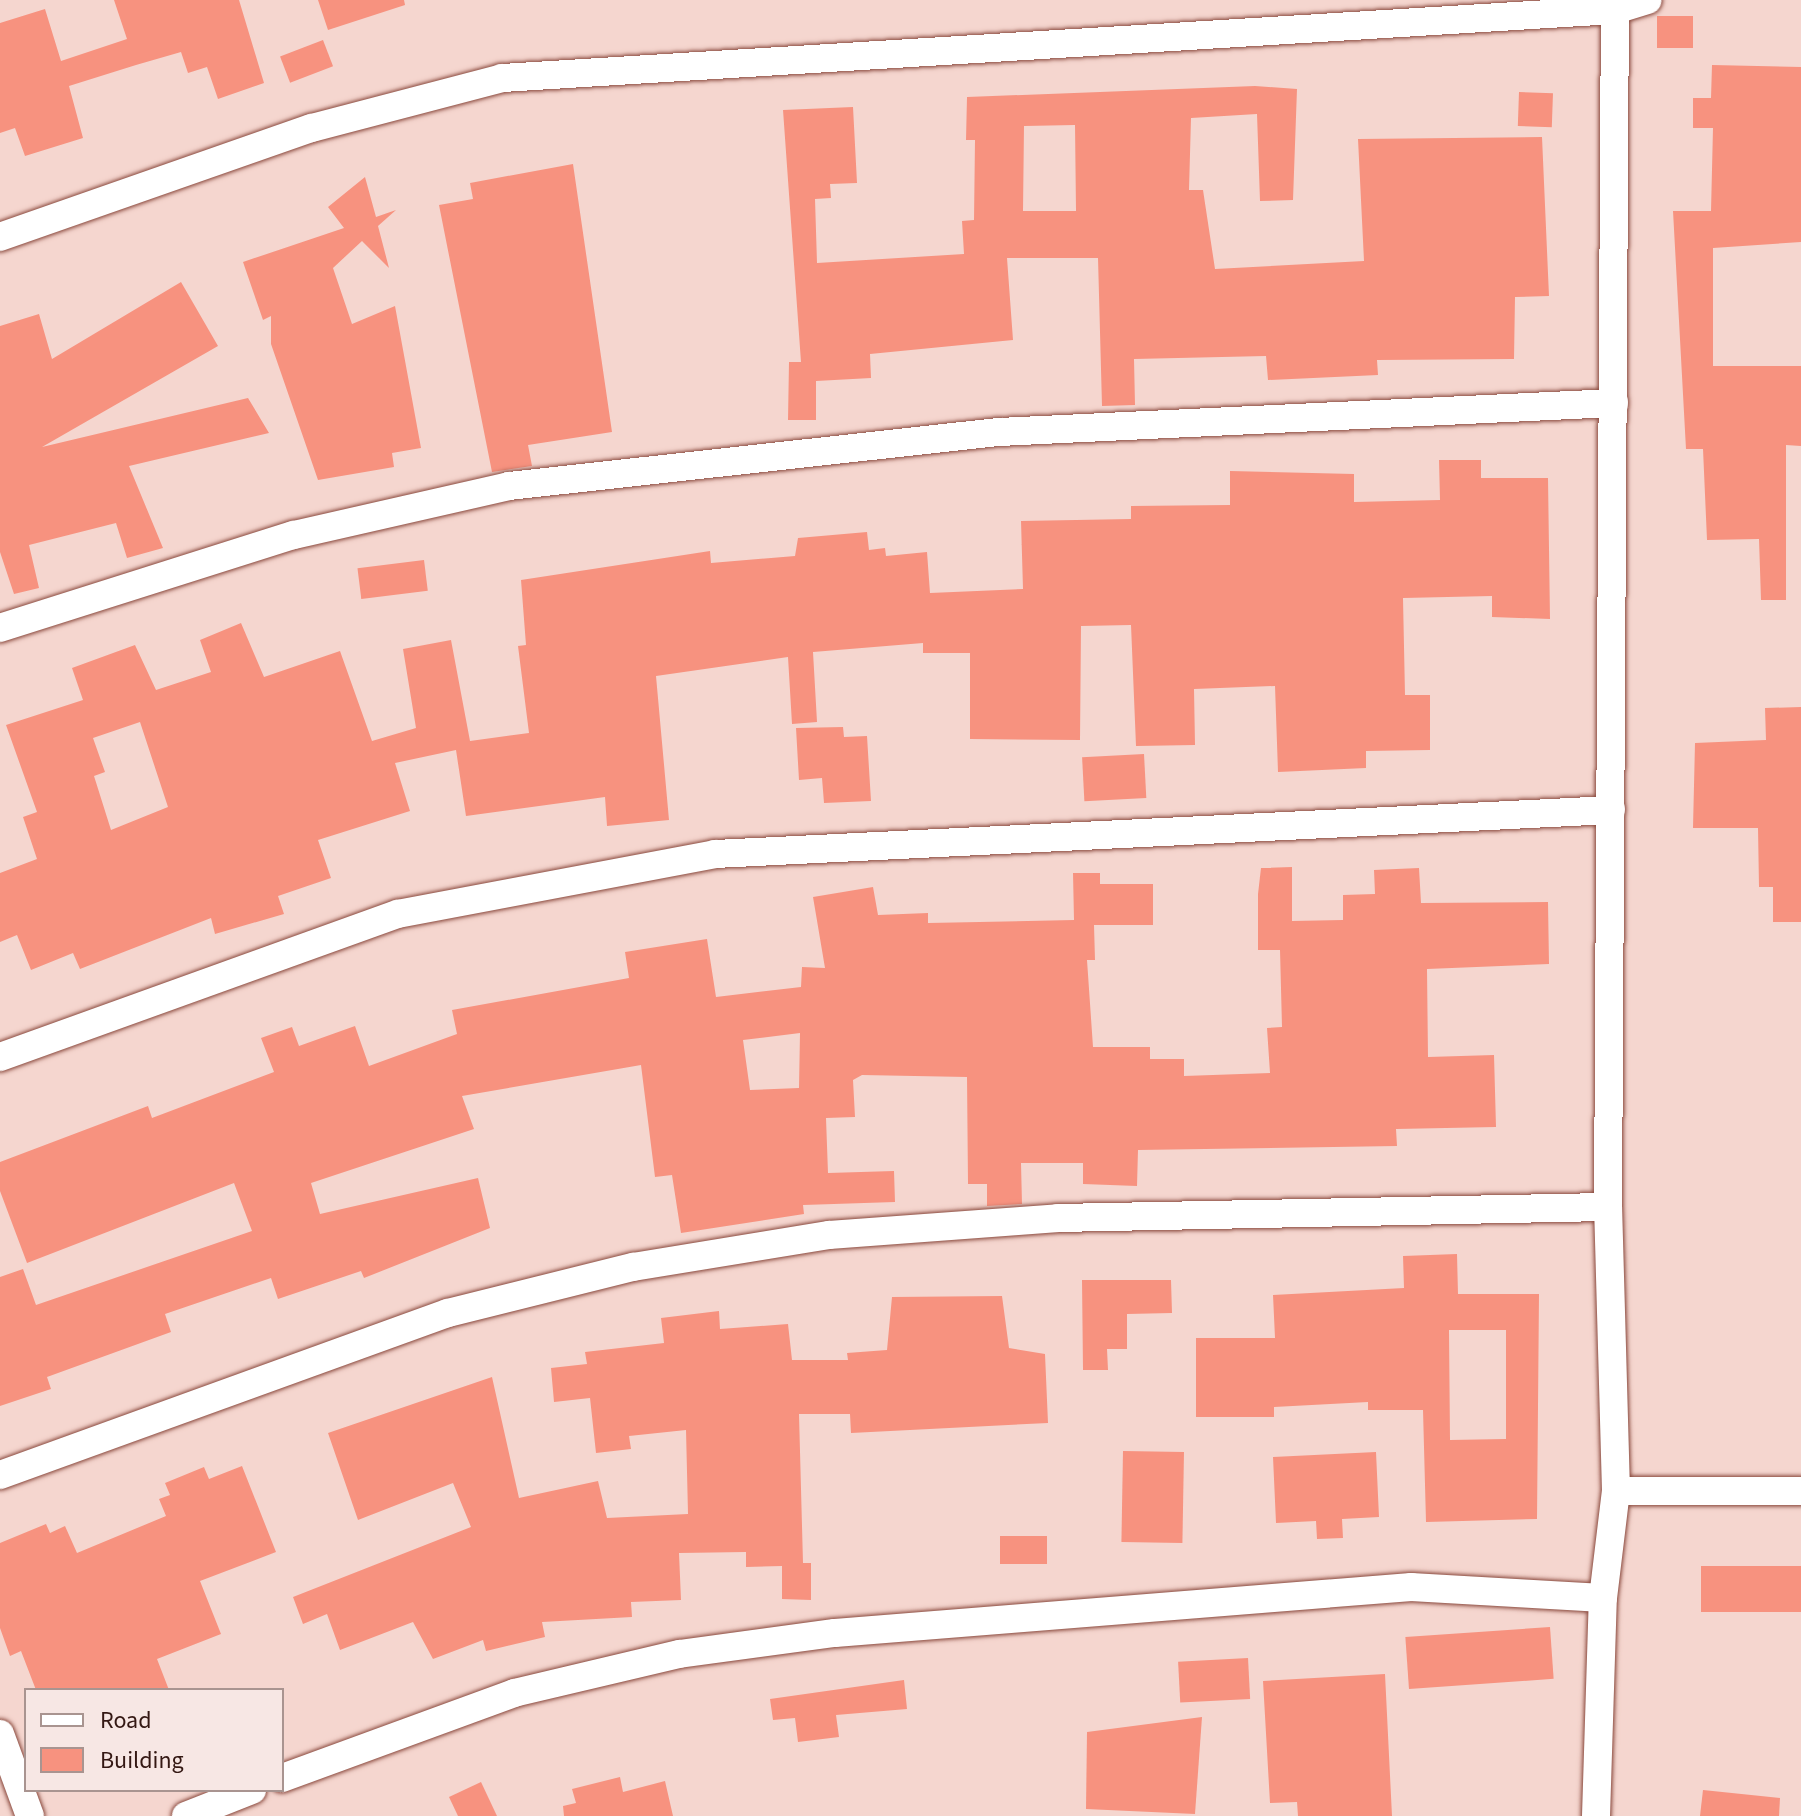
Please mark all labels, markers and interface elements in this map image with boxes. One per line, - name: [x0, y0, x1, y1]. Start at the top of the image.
- legend: [24, 1688, 284, 1792]
- text: Road: [100, 1703, 152, 1738]
- text: Building: [100, 1743, 184, 1778]

